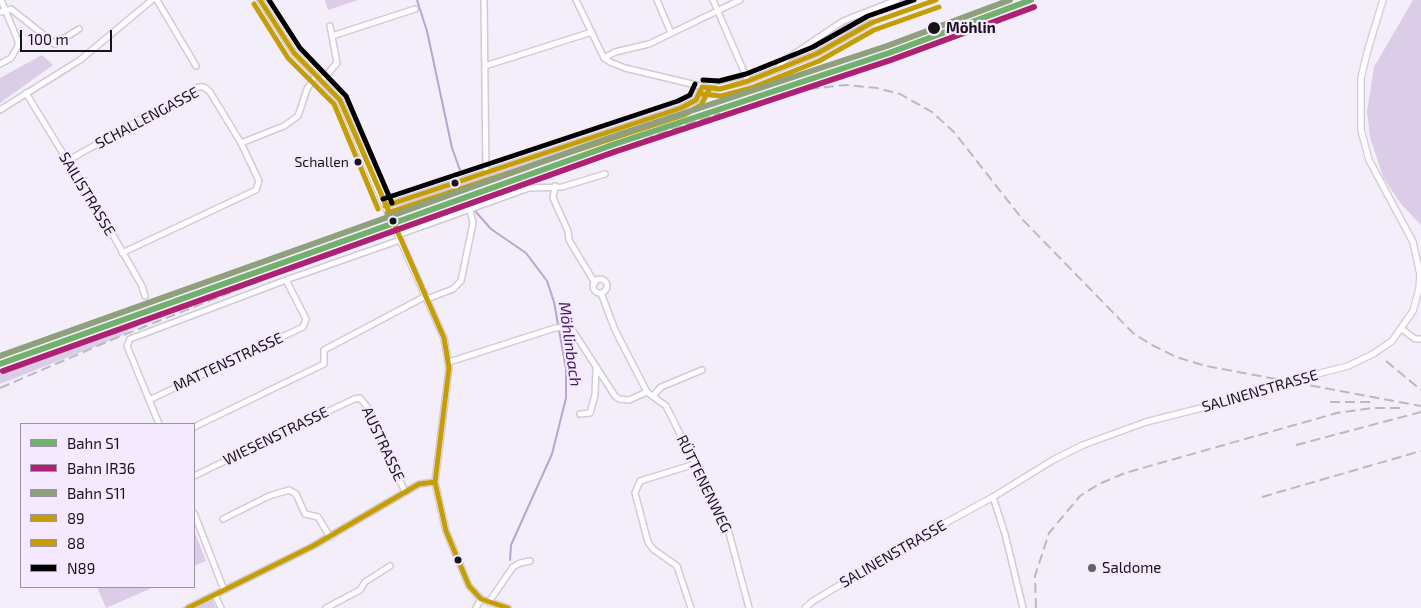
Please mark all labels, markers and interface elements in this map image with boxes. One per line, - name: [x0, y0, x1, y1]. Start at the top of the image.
- place label: Möhlin: [946, 19, 996, 37]
- scale bar: [22, 20, 115, 52]
- marker: Möhlin: [926, 20, 942, 36]
- text: 100 m: [28, 30, 69, 48]
- street label: SCHALLENGASSE: [92, 83, 202, 153]
- street label: SAILISTRASSE: [55, 149, 119, 239]
- place label: Schallen: [295, 154, 349, 170]
- marker: Schallen: [353, 157, 363, 167]
- unlabelled marker: [450, 178, 460, 188]
- unlabelled marker: [388, 216, 398, 226]
- water label: Möhlinbach: [555, 300, 585, 388]
- street label: MATTENSTRASSE: [170, 329, 286, 395]
- street label: SALINENSTRASSE: [1200, 366, 1320, 416]
- street label: WIESENSTRASSE: [220, 403, 332, 469]
- street label: AUSTRASSE: [358, 404, 408, 484]
- legend: [20, 423, 195, 588]
- street label: RÜTTENENWEG: [673, 432, 735, 536]
- text: Bahn S1: [67, 434, 120, 452]
- text: Bahn IR36: [67, 459, 135, 477]
- text: Bahn S11: [67, 484, 126, 502]
- text: 89: [67, 509, 85, 527]
- street label: SALINENSTRASSE: [837, 516, 949, 592]
- text: 88: [67, 534, 85, 552]
- unlabelled marker: [453, 555, 463, 565]
- text: N89: [67, 559, 95, 577]
- place label: Saldome: [1102, 559, 1161, 577]
- marker: Saldome: [1086, 562, 1098, 574]

